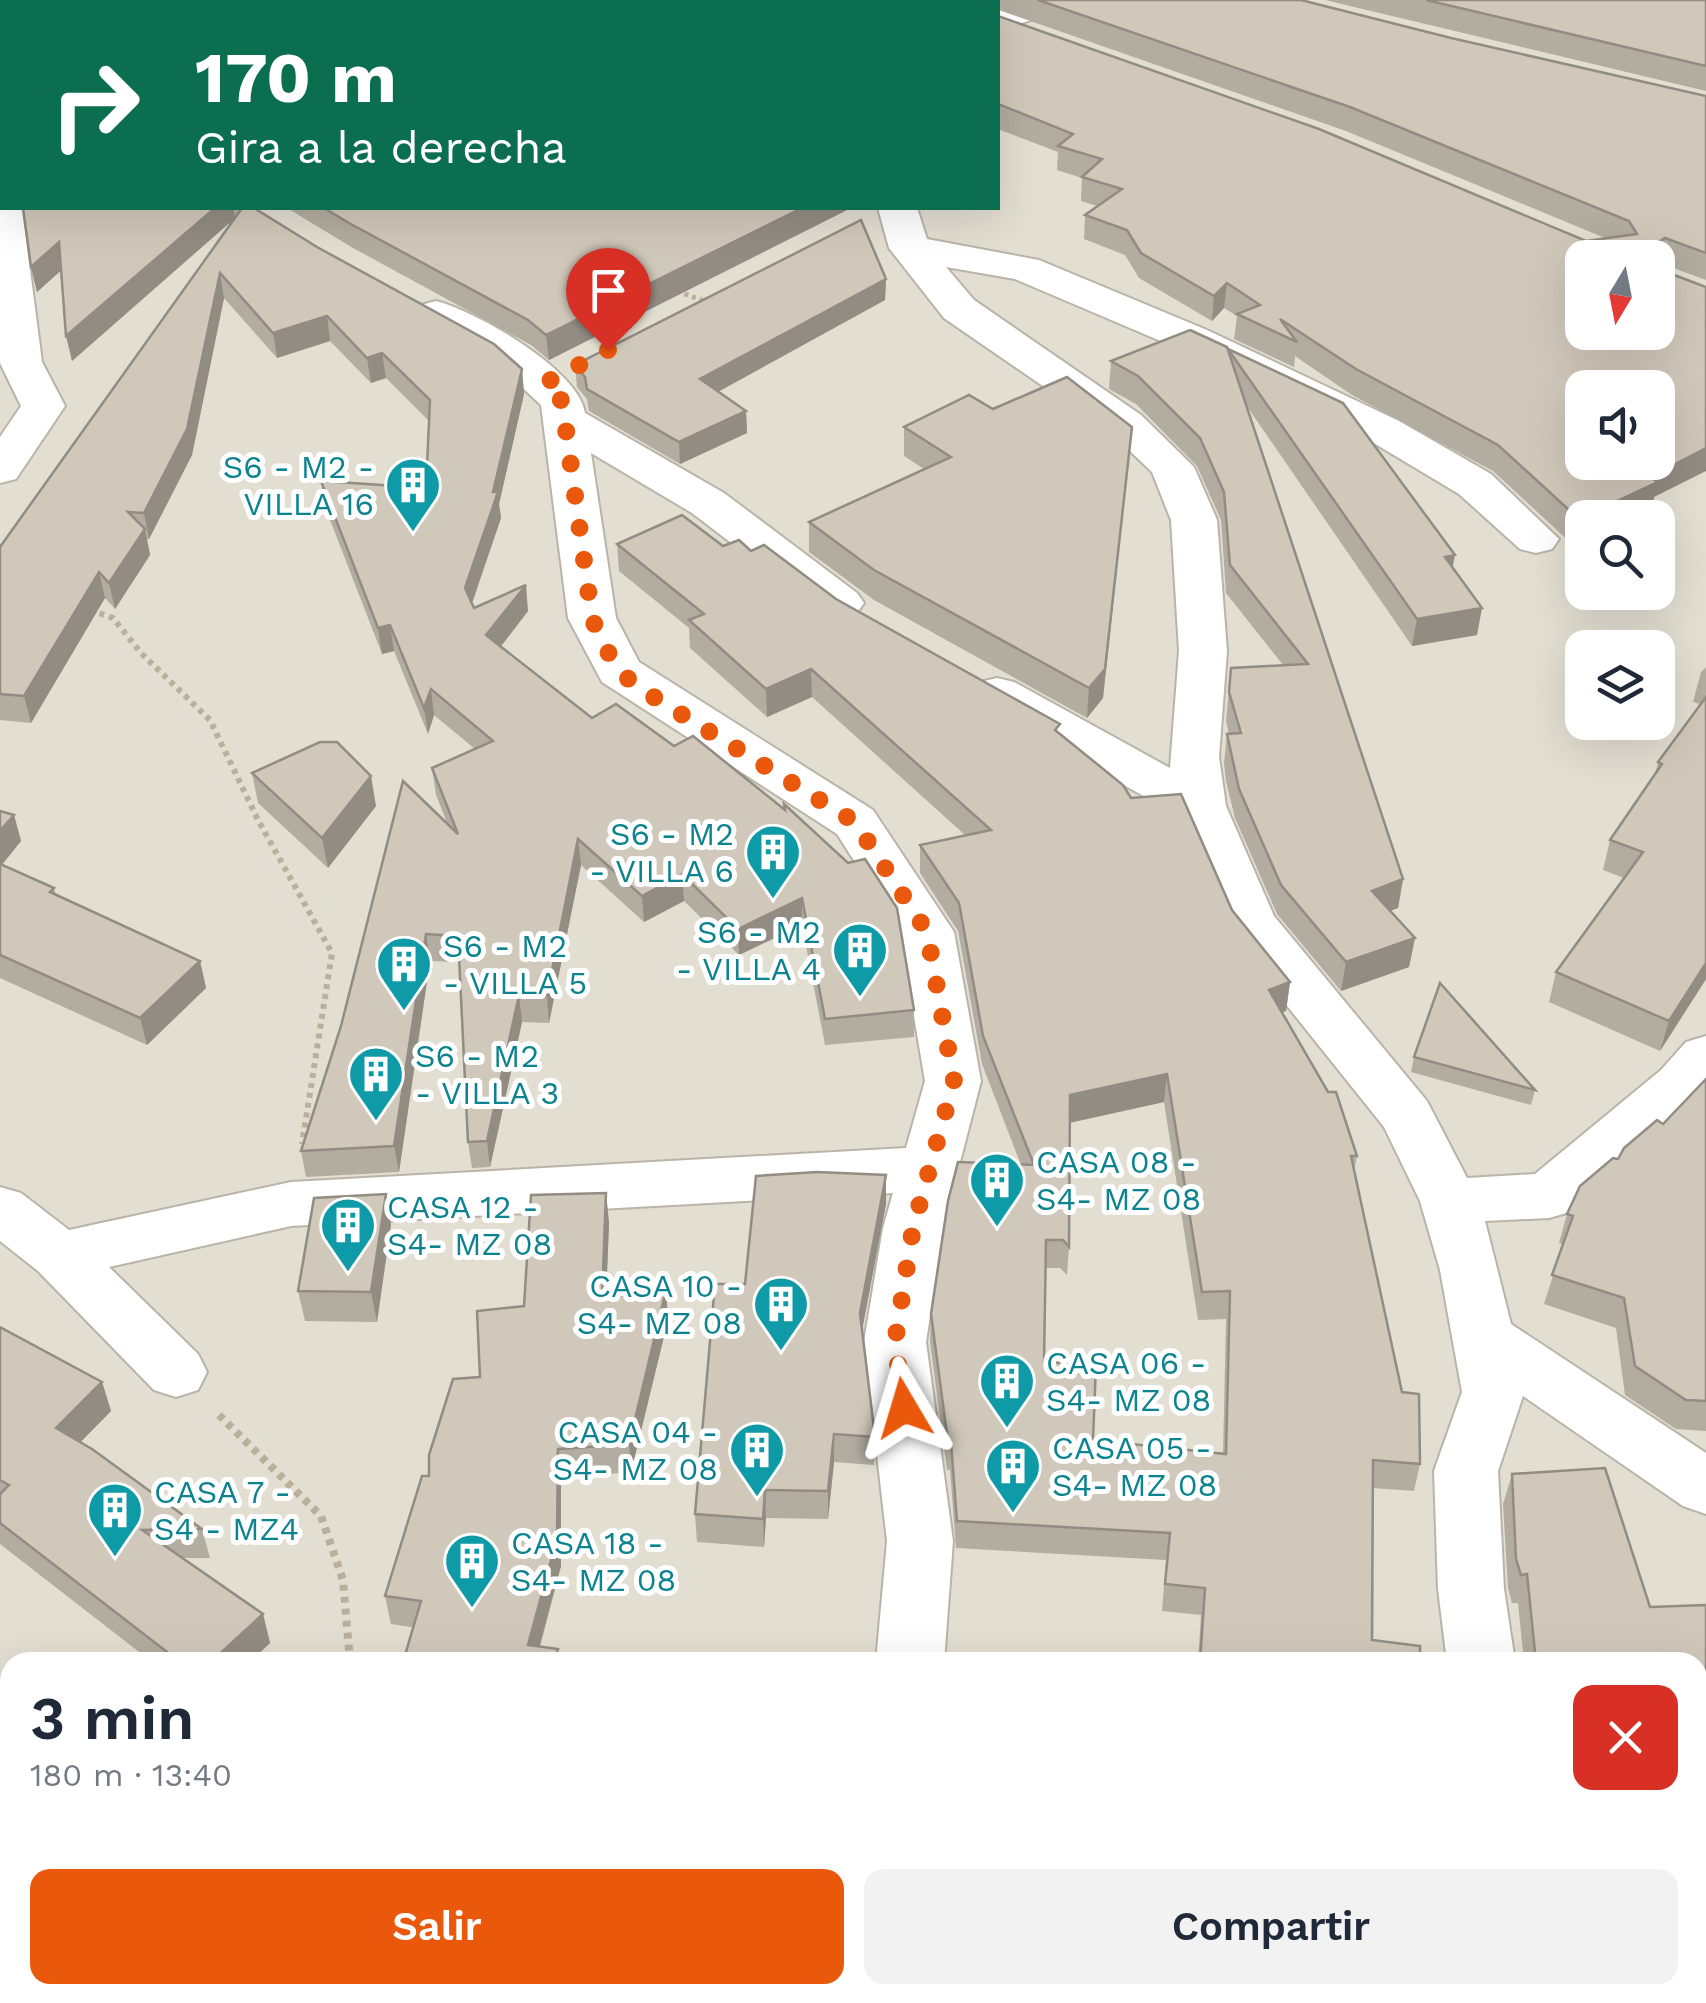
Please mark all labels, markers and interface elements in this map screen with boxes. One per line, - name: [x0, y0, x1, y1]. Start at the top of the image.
- text: 170 m: [195, 37, 397, 119]
- icon: right: [30, 40, 160, 170]
- text: Gira a la derecha: [195, 121, 567, 174]
- north arrow: [1565, 240, 1675, 350]
- map controls: [1565, 240, 1675, 740]
- pin: [566, 248, 651, 351]
- icon: arrive: [581, 263, 636, 318]
- button: sound: [1565, 370, 1675, 480]
- place label: S6 - M2 - VILLA 16: [223, 448, 374, 523]
- building icon: S6 - M2 - VILLA 16: [383, 455, 443, 534]
- button: search: [1565, 500, 1675, 610]
- button: layers: [1565, 630, 1675, 740]
- place label: S6 - M2 - VILLA 6: [589, 815, 734, 890]
- building icon: S6 - M2 - VILLA 6: [743, 822, 803, 901]
- place label: S6 - M2 - VILLA 4: [676, 913, 821, 988]
- building icon: S6 - M2 - VILLA 4: [830, 920, 890, 999]
- place label: S6 - M2 - VILLA 5: [443, 927, 587, 1002]
- building icon: S6 - M2 - VILLA 5: [374, 934, 434, 1013]
- place label: S6 - M2 - VILLA 3: [415, 1037, 559, 1112]
- building icon: S6 - M2 - VILLA 3: [346, 1044, 406, 1123]
- place label: CASA 08 - S4- MZ 08: [1036, 1143, 1201, 1218]
- building icon: CASA 08 - S4- MZ 08: [967, 1150, 1027, 1229]
- place label: CASA 12 - S4- MZ 08: [387, 1188, 552, 1263]
- building icon: CASA 12 - S4- MZ 08: [318, 1195, 378, 1274]
- place label: CASA 10 - S4- MZ 08: [577, 1267, 742, 1342]
- building icon: CASA 10 - S4- MZ 08: [751, 1274, 811, 1353]
- place label: CASA 06 - S4- MZ 08: [1046, 1344, 1211, 1419]
- building icon: CASA 06 - S4- MZ 08: [977, 1351, 1037, 1430]
- position arrow: [852, 1356, 956, 1460]
- place label: CASA 04 - S4- MZ 08: [553, 1413, 718, 1488]
- building icon: CASA 04 - S4- MZ 08: [727, 1420, 787, 1499]
- place label: CASA 05 - S4- MZ 08: [1052, 1429, 1217, 1504]
- building icon: CASA 05 - S4- MZ 08: [983, 1436, 1043, 1515]
- place label: CASA 7 - S4 - MZ4: [154, 1473, 299, 1548]
- building icon: CASA 7 - S4 - MZ4: [85, 1480, 145, 1559]
- place label: CASA 18 - S4- MZ 08: [511, 1524, 676, 1599]
- building icon: CASA 18 - S4- MZ 08: [442, 1531, 502, 1610]
- text: 3 min: [30, 1683, 194, 1754]
- button: close: [1573, 1685, 1678, 1790]
- text: 180 m · 13:40: [30, 1756, 232, 1794]
- button: Salir: [30, 1869, 844, 1984]
- button: Compartir: [864, 1869, 1678, 1984]

